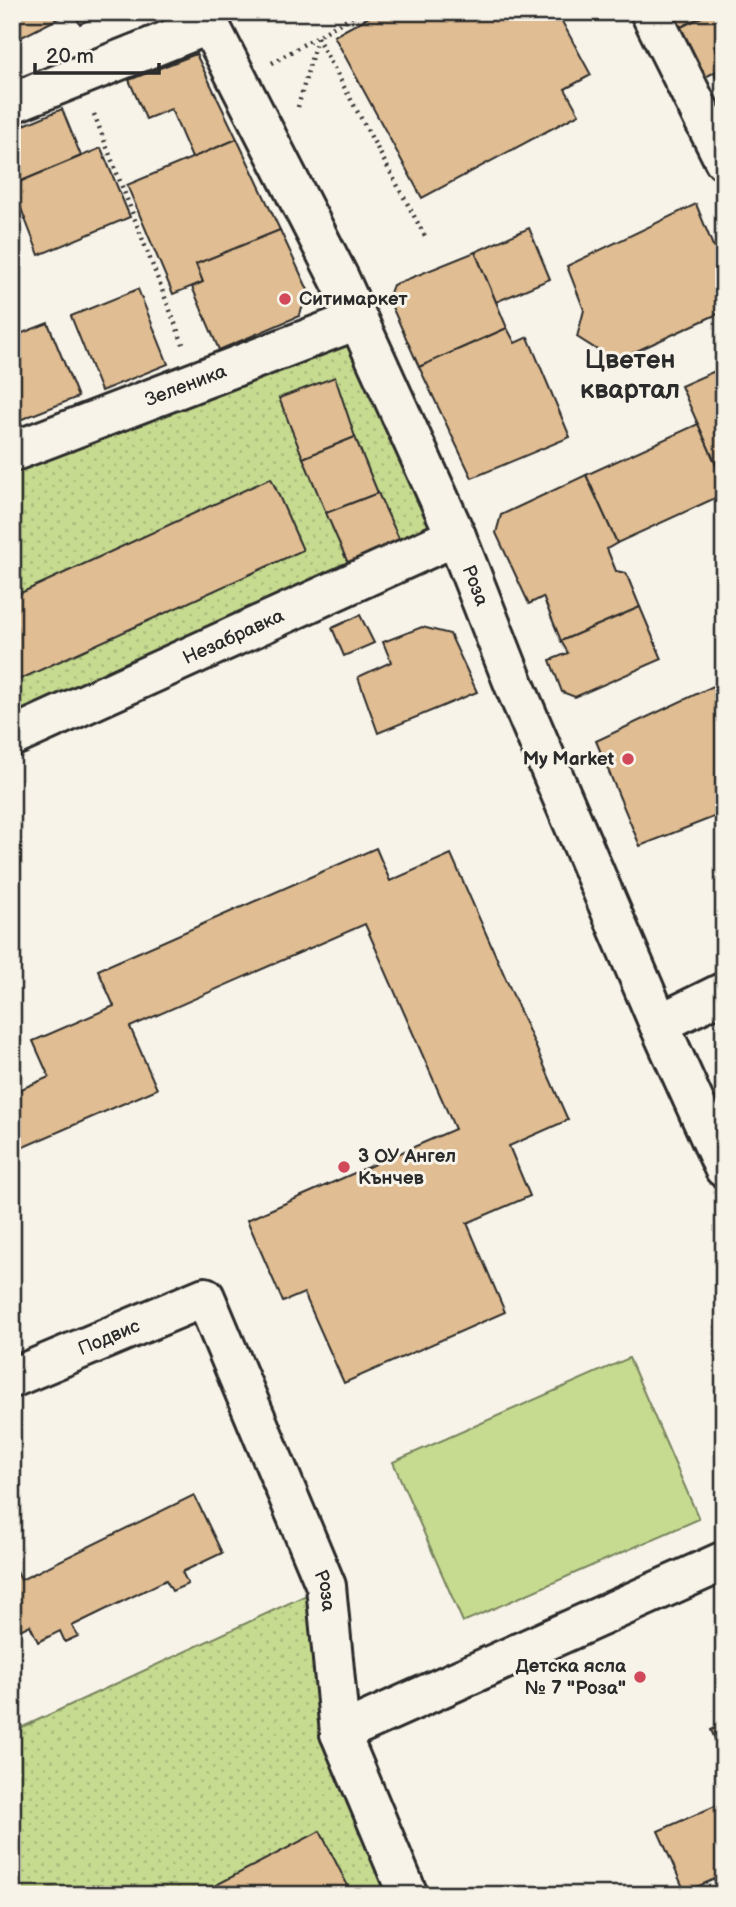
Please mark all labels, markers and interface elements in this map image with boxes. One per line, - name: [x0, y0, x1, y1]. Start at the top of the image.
- scale bar: [35, 32, 159, 76]
- text: 20 m: [46, 44, 94, 69]
- place label: Ситимаркет: [299, 288, 408, 311]
- marker: Ситимаркет: [277, 291, 293, 307]
- district label: Цветен квартал: [580, 345, 680, 406]
- street label: Зеленика: [142, 360, 230, 412]
- street label: Роза: [457, 562, 494, 609]
- street label: Незабравка: [179, 604, 288, 670]
- place label: My Market: [523, 748, 615, 771]
- marker: My Market: [620, 751, 636, 767]
- place label: 3 ОУ Ангел Кънчев: [358, 1145, 456, 1190]
- marker: 3 ОУ Ангел Кънчев: [336, 1159, 352, 1175]
- street label: Подвис: [74, 1314, 144, 1361]
- street label: Роза: [309, 1566, 340, 1612]
- place label: Детска ясла № 7 "Роза": [515, 1655, 627, 1700]
- marker: Детска ясла № 7 "Роза": [632, 1669, 648, 1685]

